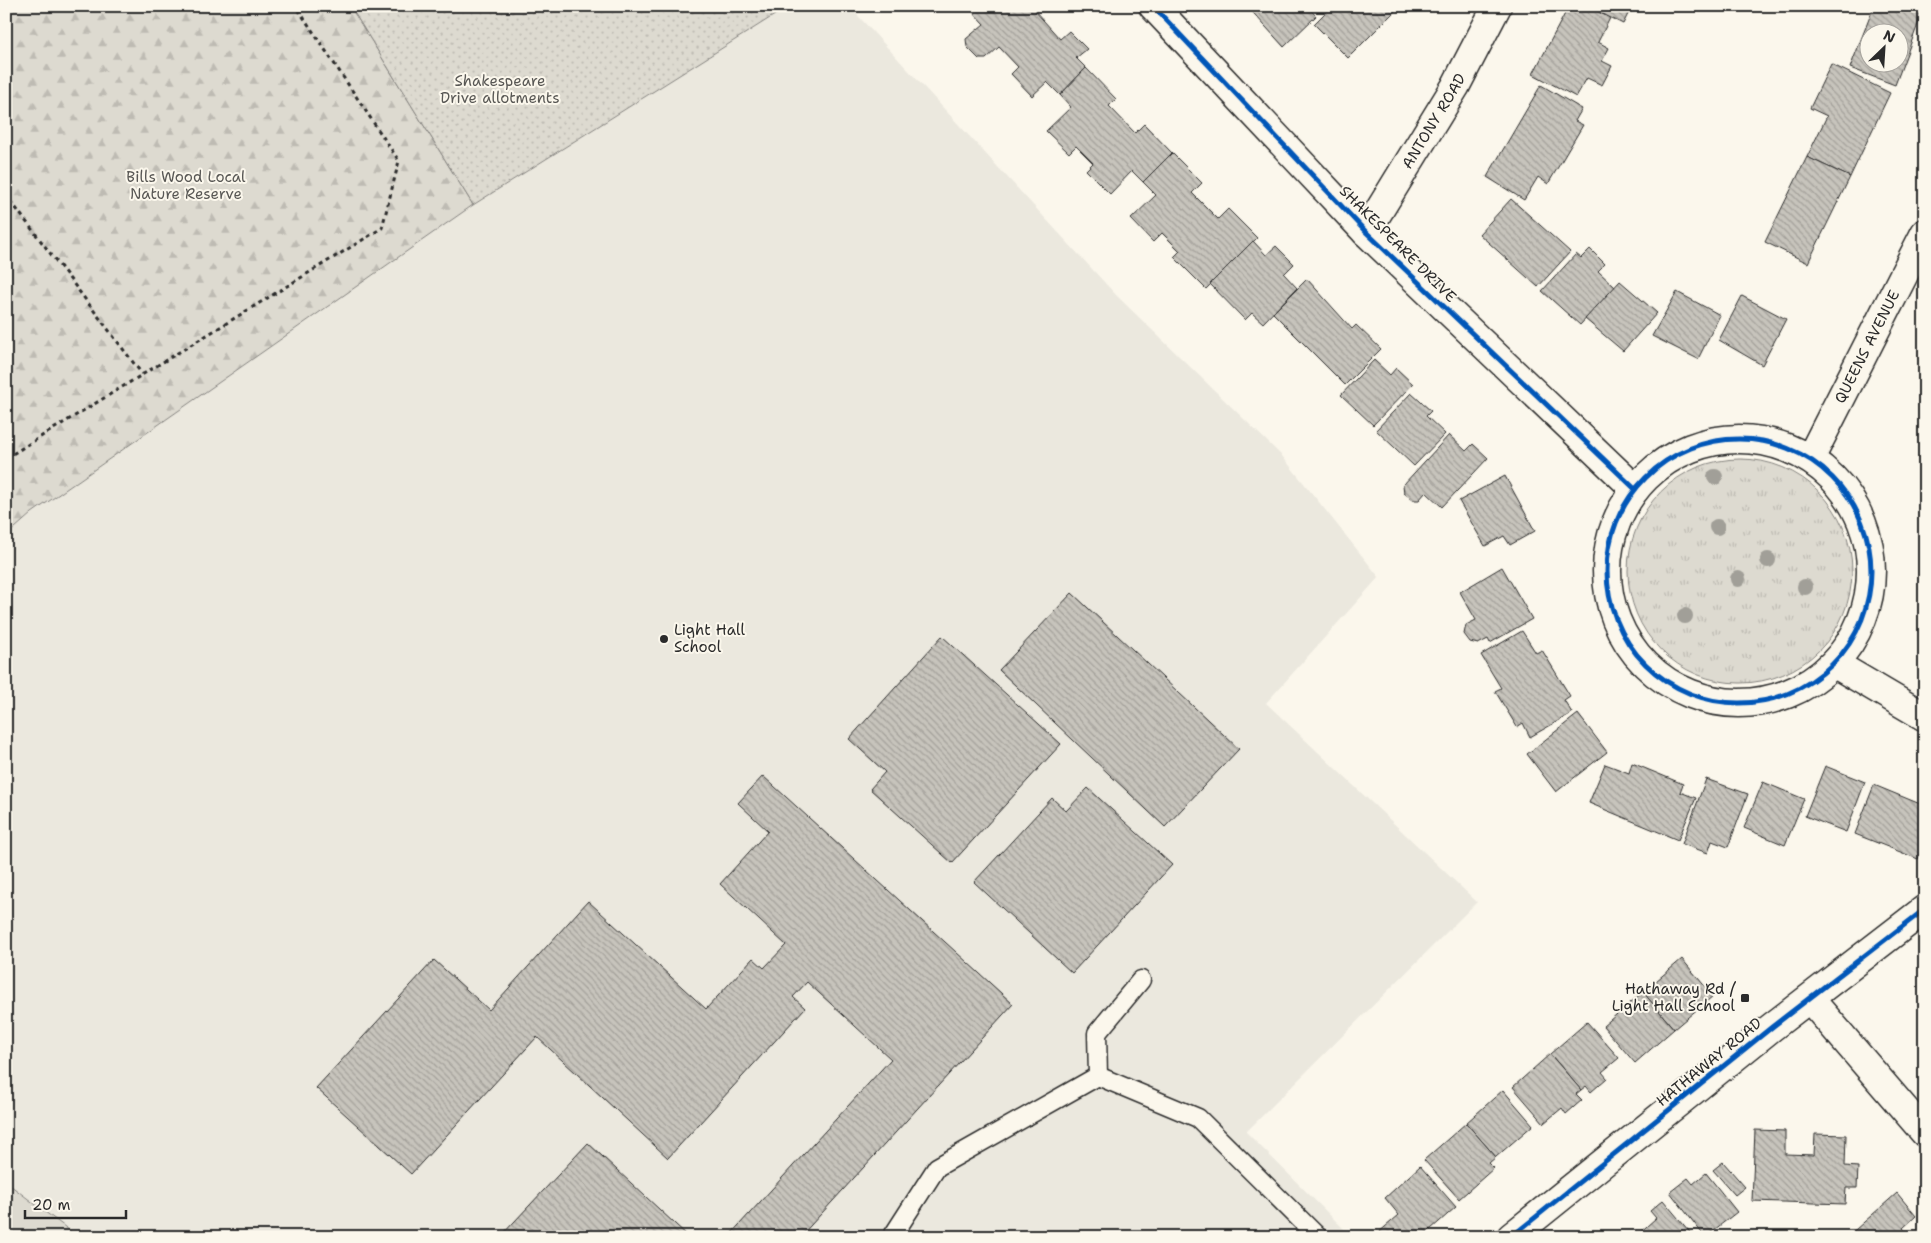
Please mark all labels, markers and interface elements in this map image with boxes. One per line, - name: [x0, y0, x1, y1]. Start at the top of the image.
- north arrow: [1858, 22, 1908, 72]
- text: N: [1881, 26, 1898, 47]
- street label: ANTONY ROAD: [1397, 70, 1470, 173]
- park label: Shakespeare Drive allotments: [440, 71, 560, 108]
- park label: Bills Wood Local Nature Reserve: [126, 167, 246, 204]
- street label: SHAKESPEARE DRIVE: [1335, 181, 1461, 307]
- street label: QUEENS AVENUE: [1830, 287, 1904, 407]
- place label: Light Hall School: [674, 620, 745, 657]
- marker: Light Hall School: [658, 633, 670, 645]
- place label: Hathaway Rd / Light Hall School: [1612, 979, 1737, 1016]
- marker: Hathaway Rd / Light Hall School: [1739, 992, 1751, 1004]
- street label: HATHAWAY ROAD: [1652, 1013, 1766, 1111]
- scale bar: [25, 1188, 126, 1220]
- text: 20 m: [32, 1195, 71, 1215]

